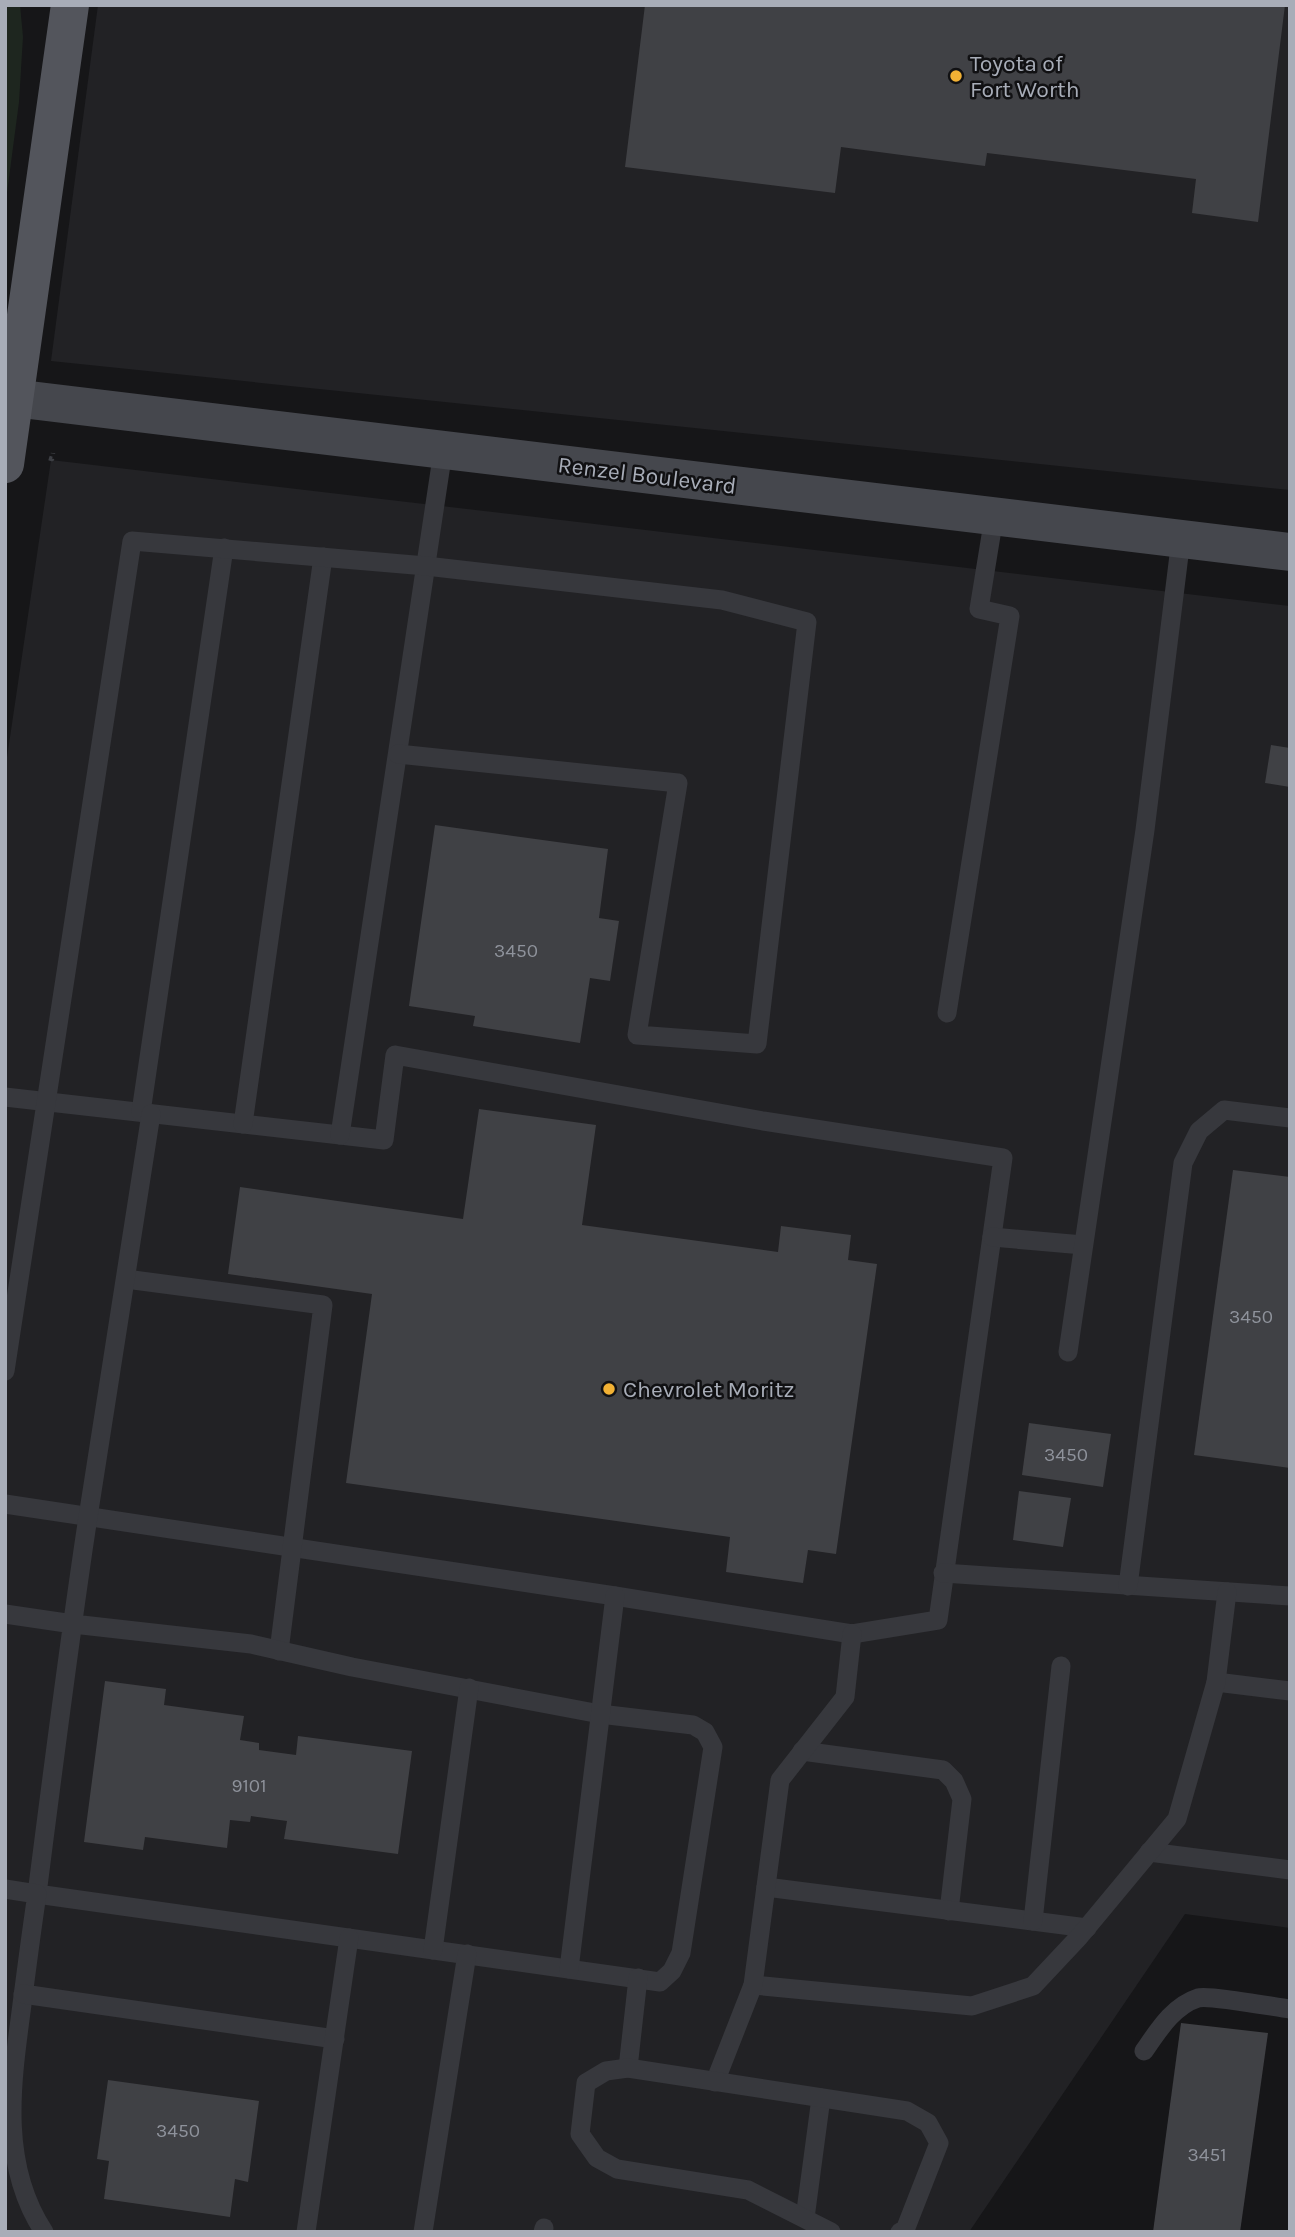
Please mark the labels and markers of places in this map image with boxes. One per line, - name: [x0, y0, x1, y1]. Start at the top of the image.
- place label: Toyota of Fort Worth: [970, 50, 1080, 103]
- marker: Toyota of Fort Worth: [948, 68, 964, 84]
- place label: Chevrolet Moritz: [623, 1376, 794, 1403]
- marker: Chevrolet Moritz: [601, 1381, 617, 1397]

